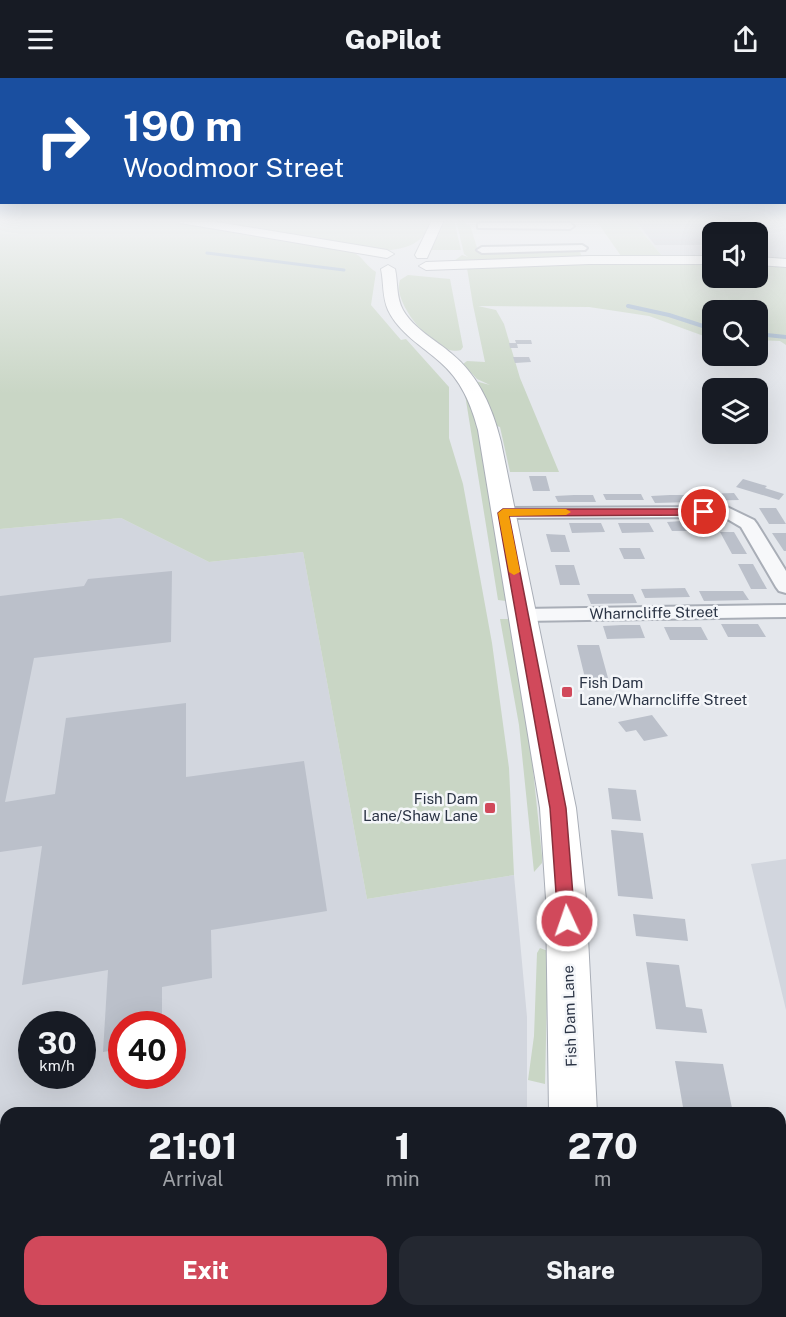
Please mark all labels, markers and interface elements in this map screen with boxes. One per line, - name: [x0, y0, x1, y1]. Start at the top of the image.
- icon: menu: [24, 23, 57, 56]
- text: GoPilot: [345, 23, 441, 55]
- icon: share: [729, 23, 762, 56]
- text: 190 m: [123, 101, 243, 150]
- icon: right: [24, 102, 102, 180]
- text: Woodmoor Street: [123, 151, 344, 183]
- map controls: [702, 222, 768, 444]
- button: sound: [702, 222, 768, 288]
- button: search: [702, 300, 768, 366]
- button: layers: [702, 378, 768, 444]
- pin: [678, 486, 729, 537]
- icon: arrive: [687, 495, 720, 528]
- street label: Wharncliffe Street: [589, 603, 719, 622]
- place label: Fish Dam Lane/Wharncliffe Street: [579, 674, 748, 708]
- marker: Fish Dam Lane/Wharncliffe Street: [560, 685, 574, 699]
- place label: Fish Dam Lane/Shaw Lane: [363, 790, 478, 824]
- marker: Fish Dam Lane/Shaw Lane: [483, 801, 497, 815]
- position arrow: [535, 889, 599, 953]
- street label: Fish Dam Lane: [559, 965, 580, 1067]
- speed limit sign: 40: [108, 1011, 186, 1089]
- text: 30: [37, 1025, 77, 1061]
- text: km/h: [39, 1057, 75, 1074]
- text: 21:01: [148, 1125, 237, 1167]
- text: 1: [395, 1125, 410, 1167]
- text: 270: [568, 1125, 638, 1167]
- text: Arrival: [162, 1167, 224, 1191]
- text: min: [386, 1167, 420, 1191]
- text: m: [594, 1167, 611, 1191]
- button: Exit: [24, 1236, 387, 1305]
- button: Share: [399, 1236, 762, 1305]

